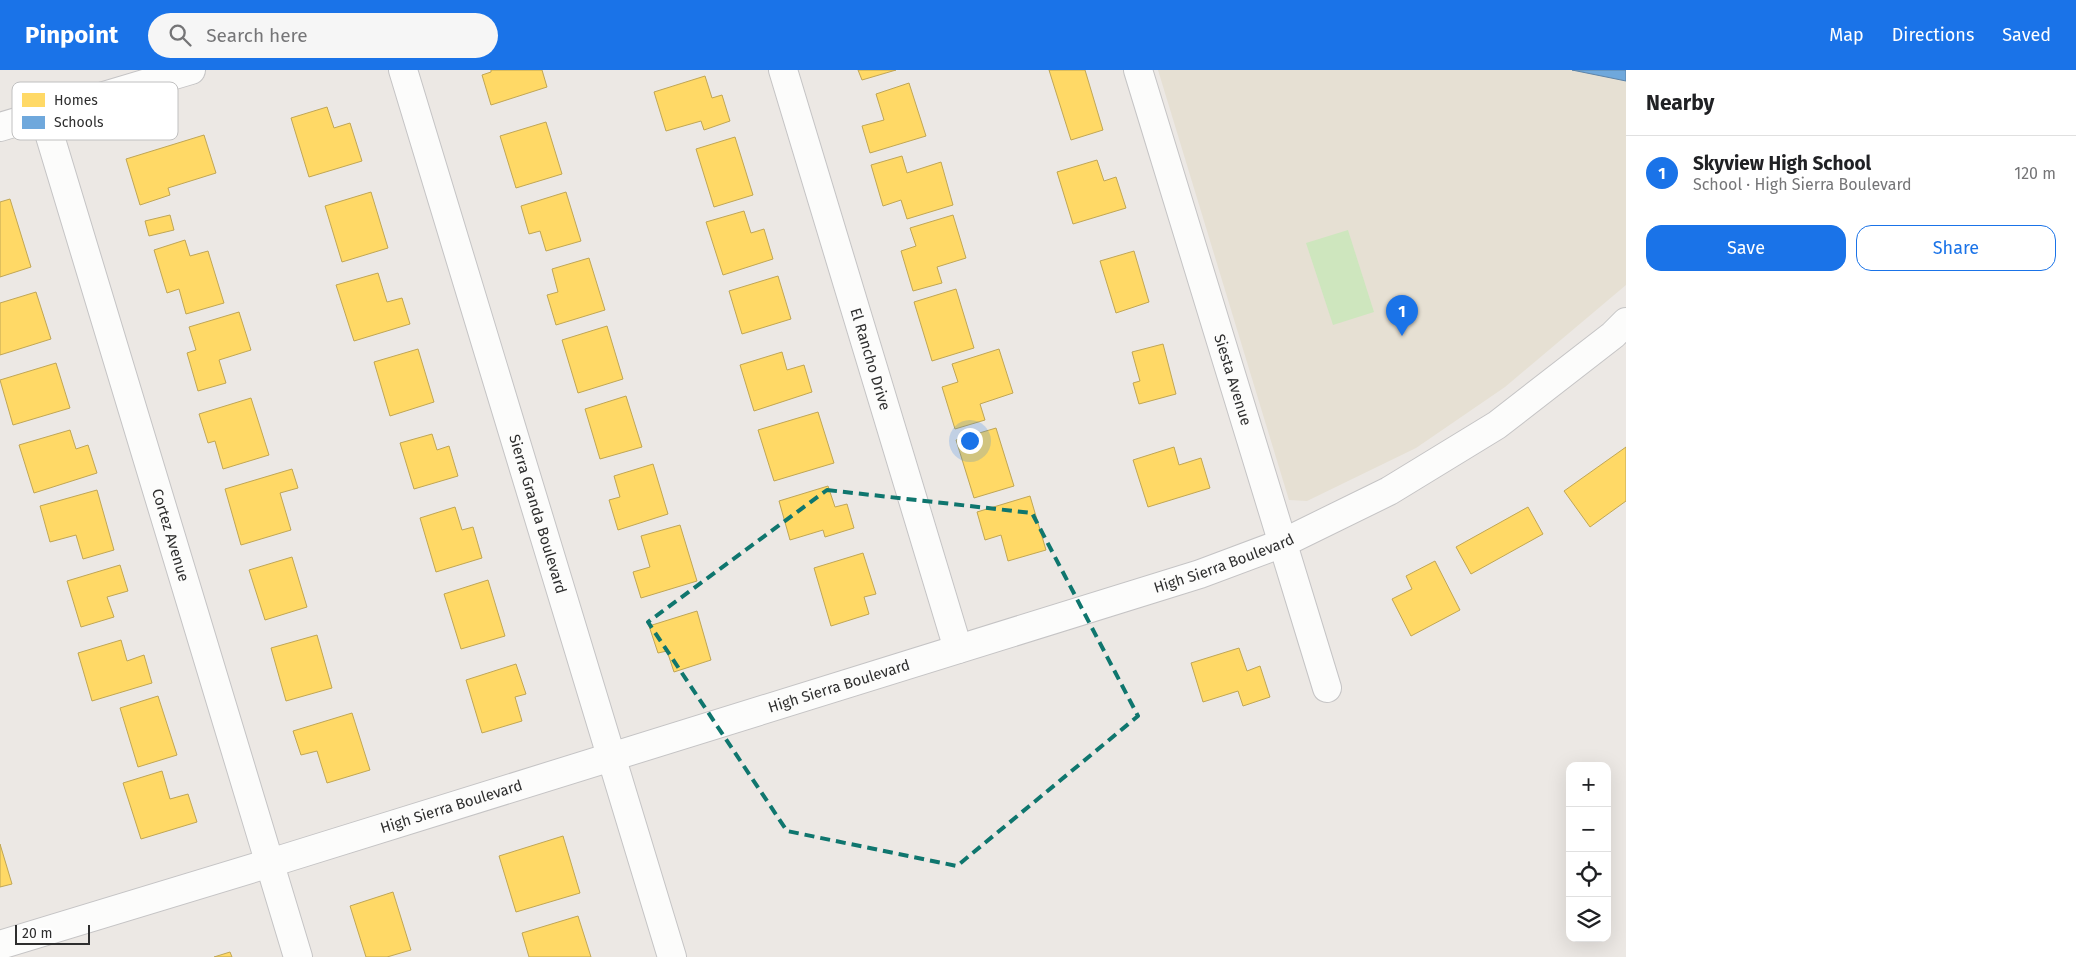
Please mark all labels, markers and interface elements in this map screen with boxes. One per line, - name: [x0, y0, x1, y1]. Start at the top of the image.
- search box: [148, 13, 498, 58]
- text: Pinpoint: [25, 21, 118, 49]
- icon: search: [166, 21, 194, 49]
- text: Search here: [206, 24, 308, 47]
- text: Map: [1829, 24, 1864, 46]
- text: Directions: [1892, 24, 1974, 46]
- text: Saved: [2002, 24, 2051, 46]
- legend: [12, 82, 178, 140]
- text: Nearby: [1646, 90, 1714, 116]
- text: Homes: [54, 92, 98, 109]
- text: Schools: [54, 114, 104, 131]
- text: Skyview High School: [1693, 152, 1871, 175]
- text: 1: [1658, 164, 1666, 183]
- text: 120 m: [2014, 164, 2056, 183]
- text: School · High Sierra Boulevard: [1693, 175, 1912, 194]
- button: Save: [1646, 225, 1846, 271]
- button: Share: [1856, 225, 2056, 271]
- pin: 1: [1386, 295, 1418, 336]
- street label: El Rancho Drive: [846, 306, 894, 412]
- street label: Siesta Avenue: [1210, 332, 1255, 428]
- your location: [957, 428, 983, 454]
- street label: Sierra Granda Boulevard: [505, 432, 570, 596]
- street label: Cortez Avenue: [148, 486, 193, 584]
- street label: High Sierra Boulevard: [1152, 530, 1297, 597]
- street label: High Sierra Boulevard: [766, 656, 912, 717]
- map controls: [1566, 762, 1611, 942]
- button: +: [1566, 762, 1611, 807]
- street label: High Sierra Boulevard: [378, 776, 524, 837]
- button: −: [1566, 807, 1611, 852]
- button: locate: [1566, 852, 1611, 897]
- button: layers: [1566, 897, 1611, 942]
- scale bar: [15, 922, 90, 945]
- text: 20 m: [22, 925, 52, 942]

